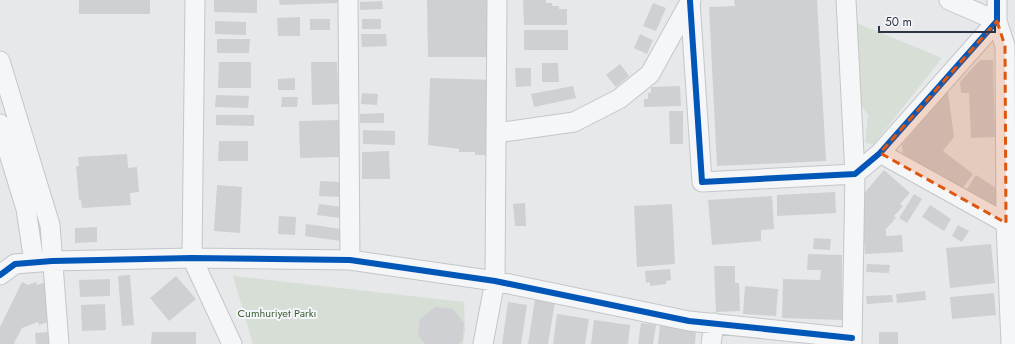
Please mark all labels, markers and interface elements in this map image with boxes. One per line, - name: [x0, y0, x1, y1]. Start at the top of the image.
- scale bar: [879, 8, 995, 34]
- text: 50 m: [885, 13, 912, 31]
- park label: Cumhuriyet Parkı: [238, 305, 316, 321]

